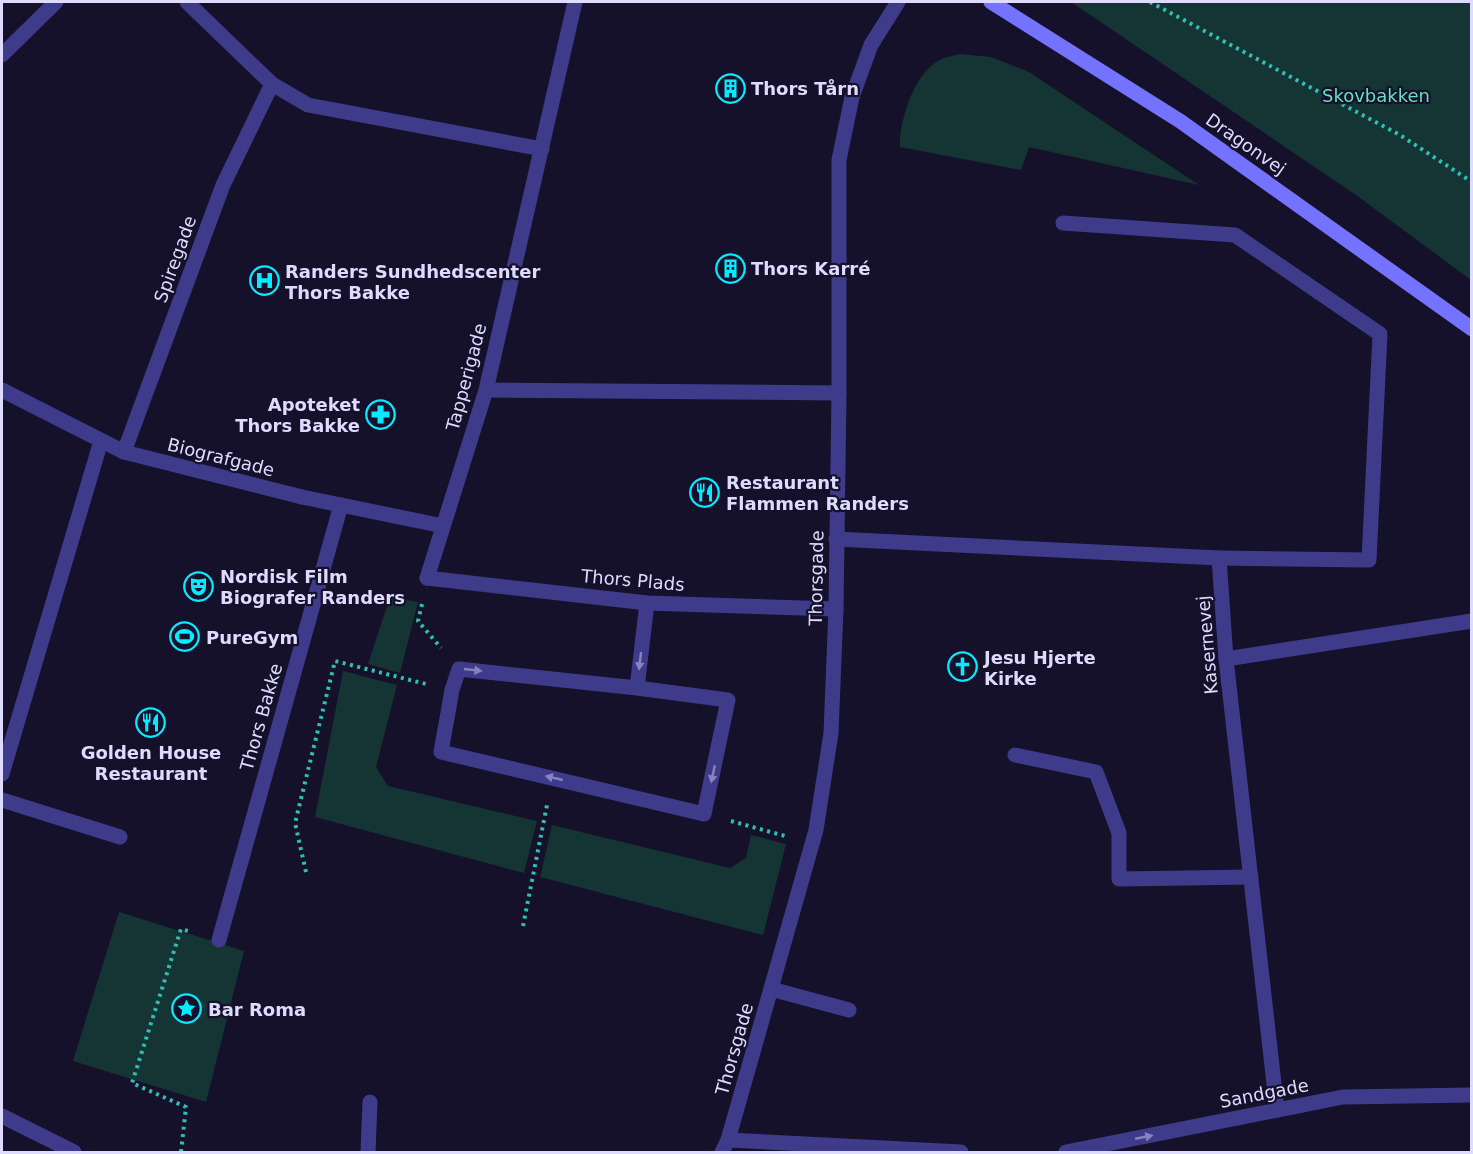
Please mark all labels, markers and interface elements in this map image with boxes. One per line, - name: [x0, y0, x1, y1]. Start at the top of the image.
- building icon: Thors Tårn: [714, 72, 746, 104]
- place label: Thors Tårn: [751, 78, 859, 99]
- park label: Skovbakken: [1322, 85, 1430, 106]
- street label: Dragonvej: [1202, 109, 1290, 179]
- street label: Spiregade: [150, 213, 200, 305]
- building icon: Thors Karré: [714, 252, 746, 284]
- place label: Thors Karré: [751, 258, 870, 279]
- place label: Randers Sundhedscenter Thors Bakke: [285, 261, 540, 303]
- hospital icon: Randers Sundhedscenter Thors Bakke: [248, 265, 280, 297]
- street label: Tapperigade: [441, 321, 490, 434]
- place label: Apoteket Thors Bakke: [235, 394, 360, 436]
- pharmacy icon: Apoteket Thors Bakke: [365, 398, 397, 430]
- street label: Biografgade: [165, 434, 277, 480]
- place label: Restaurant Flammen Randers: [726, 472, 909, 514]
- restaurant icon: Restaurant Flammen Randers: [689, 476, 721, 508]
- street label: Thorsgade: [805, 530, 827, 627]
- street label: Thors Plads: [579, 565, 686, 595]
- place label: Nordisk Film Biografer Randers: [220, 566, 405, 608]
- theatre icon: Nordisk Film Biografer Randers: [183, 570, 215, 602]
- street label: Kasernevej: [1192, 595, 1222, 695]
- sports icon: PureGym: [169, 621, 201, 653]
- place label: PureGym: [206, 627, 298, 648]
- place label: Jesu Hjerte Kirke: [982, 647, 1096, 689]
- church icon: Jesu Hjerte Kirke: [947, 651, 979, 683]
- one-way arrow: [635, 652, 645, 671]
- street label: Thors Bakke: [235, 661, 286, 774]
- one-way arrow: [464, 665, 483, 675]
- restaurant icon: Golden House Restaurant: [135, 707, 167, 739]
- place label: Golden House Restaurant: [81, 742, 221, 784]
- one-way arrow: [708, 765, 717, 784]
- one-way arrow: [545, 773, 564, 783]
- place icon: Bar Roma: [171, 993, 203, 1025]
- place label: Bar Roma: [208, 999, 306, 1020]
- street label: Thorsgade: [711, 1000, 757, 1099]
- street label: Sandgade: [1218, 1074, 1310, 1112]
- one-way arrow: [1135, 1132, 1154, 1141]

